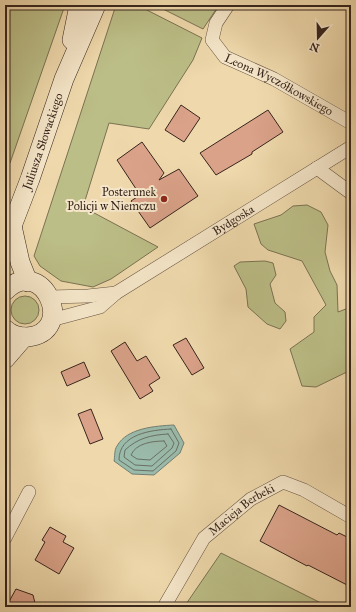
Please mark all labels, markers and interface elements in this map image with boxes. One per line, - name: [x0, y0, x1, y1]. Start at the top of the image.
- north arrow: [298, 18, 338, 58]
- text: N: [308, 39, 321, 55]
- street label: Leona Wyczółkowskiego: [222, 51, 336, 118]
- street label: Juliusza Słowackiego: [19, 91, 66, 194]
- place label: Posterunek Policji w Niemczu: [67, 185, 157, 213]
- marker: Posterunek Policji w Niemczu: [159, 194, 169, 204]
- street label: Bydgoska: [210, 202, 257, 238]
- street label: Macieja Berbeki: [206, 481, 277, 538]

